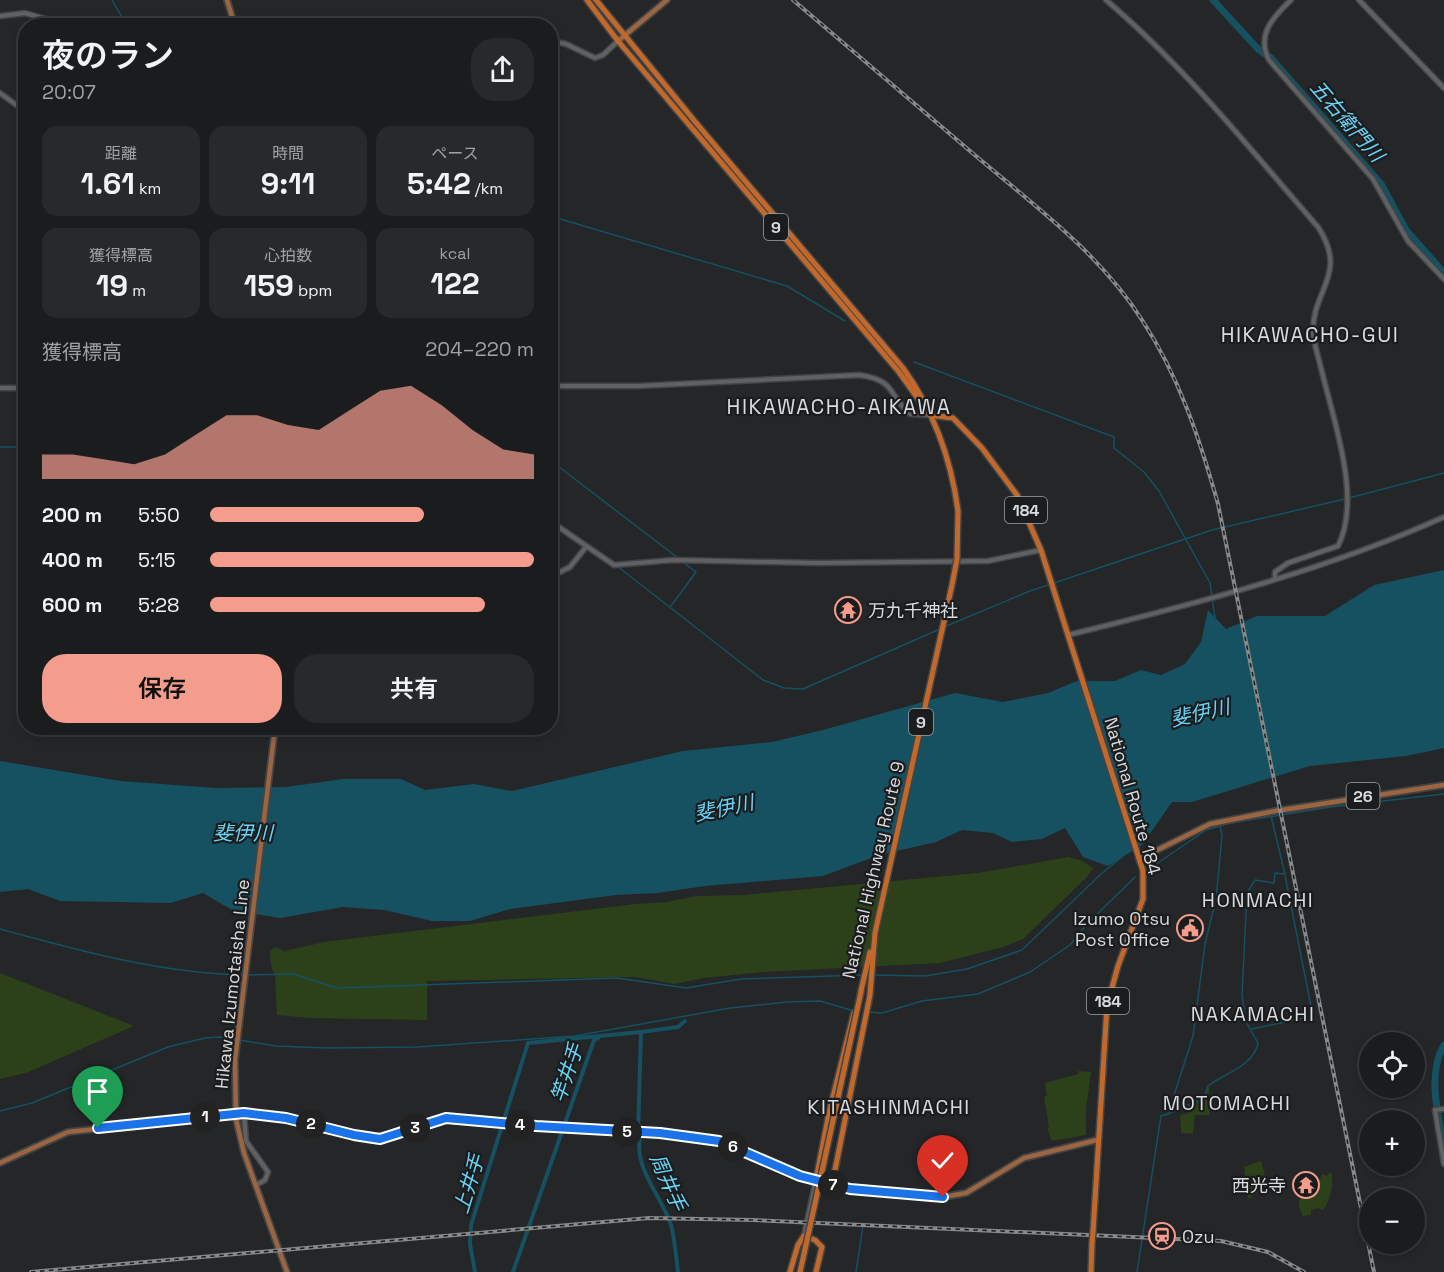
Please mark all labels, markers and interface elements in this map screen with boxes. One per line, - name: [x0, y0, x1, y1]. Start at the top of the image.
- text: 夜のラン: [42, 35, 174, 77]
- button: share: [471, 38, 534, 101]
- water label: 五右衛門川: [1304, 75, 1391, 169]
- text: 20:07: [42, 79, 96, 105]
- text: 距離: [105, 143, 137, 164]
- text: 時間: [272, 143, 304, 164]
- text: ペース: [431, 143, 479, 164]
- text: 1.61: [81, 164, 135, 203]
- text: 9:11: [261, 164, 315, 203]
- text: 5:42: [407, 164, 471, 203]
- text: km: [135, 178, 161, 199]
- text: /km: [471, 178, 503, 199]
- road number: 9: [764, 214, 788, 240]
- text: kcal: [440, 243, 470, 264]
- text: 獲得標高: [89, 245, 153, 266]
- text: 心拍数: [264, 245, 312, 266]
- text: 122: [430, 264, 480, 303]
- text: 19: [96, 266, 128, 305]
- text: 159: [244, 266, 294, 305]
- text: m: [128, 280, 146, 301]
- text: bpm: [294, 280, 332, 301]
- district label: HIKAWACHO-GUI: [1221, 321, 1399, 348]
- text: 204–220 m: [425, 336, 534, 362]
- text: 獲得標高: [42, 339, 122, 365]
- district label: HIKAWACHO-AIKAWA: [727, 393, 951, 420]
- road number: 184: [1005, 497, 1047, 523]
- text: 200 m: [42, 502, 102, 528]
- text: 5:50: [138, 502, 180, 528]
- text: 400 m: [42, 547, 103, 573]
- text: 5:15: [138, 547, 175, 573]
- text: 600 m: [42, 592, 102, 618]
- text: 5:28: [138, 592, 180, 618]
- temple icon: 万九千神社: [833, 595, 863, 625]
- place label: 万九千神社: [868, 599, 958, 622]
- button: 保存: [42, 654, 282, 723]
- button: 共有: [294, 654, 534, 723]
- water label: 斐伊川: [1168, 693, 1234, 732]
- road number: 9: [909, 709, 933, 735]
- street label: National Route 184: [1100, 715, 1166, 877]
- street label: National Highway Route 9: [837, 759, 909, 981]
- road number: 26: [1346, 783, 1380, 809]
- water label: 斐伊川: [692, 789, 758, 827]
- water label: 斐伊川: [213, 820, 275, 846]
- street label: Hikawa Izumotaisha Line: [210, 878, 254, 1090]
- district label: HONMACHI: [1202, 887, 1314, 913]
- place label: Izumo Otsu Post Office: [1073, 907, 1170, 951]
- public building icon: Izumo Otsu Post Office: [1175, 913, 1205, 943]
- road number: 184: [1087, 988, 1129, 1014]
- district label: NAKAMACHI: [1191, 1001, 1315, 1027]
- map controls: [1359, 1032, 1425, 1254]
- button: locate: [1359, 1032, 1425, 1098]
- water label: 竿井手: [545, 1039, 589, 1106]
- pin: [72, 1066, 123, 1128]
- icon: arrive: [81, 1075, 114, 1108]
- district label: MOTOMACHI: [1163, 1090, 1291, 1116]
- district label: KITASHINMACHI: [807, 1094, 971, 1120]
- pin: 1: [190, 1102, 220, 1132]
- text: 1: [201, 1106, 209, 1127]
- pin: 2: [296, 1109, 326, 1139]
- pin: 4: [505, 1110, 535, 1140]
- button: +: [1359, 1110, 1425, 1176]
- text: 2: [306, 1113, 316, 1134]
- pin: 3: [400, 1113, 430, 1143]
- text: 4: [515, 1114, 525, 1135]
- text: 3: [410, 1117, 420, 1138]
- pin: 5: [612, 1117, 642, 1147]
- text: 5: [622, 1121, 632, 1142]
- pin: 6: [718, 1132, 748, 1162]
- pin: [917, 1135, 968, 1197]
- text: 6: [728, 1136, 738, 1157]
- icon: check: [926, 1144, 959, 1177]
- water label: 周井手: [644, 1149, 692, 1216]
- water label: 上井手: [448, 1151, 490, 1216]
- pin: 7: [818, 1170, 848, 1200]
- temple icon: 西光寺: [1291, 1170, 1321, 1200]
- text: 7: [829, 1174, 837, 1195]
- place label: 西光寺: [1232, 1174, 1286, 1197]
- button: −: [1359, 1188, 1425, 1254]
- station icon: Ozu: [1147, 1221, 1177, 1251]
- place label: Ozu: [1182, 1225, 1214, 1248]

